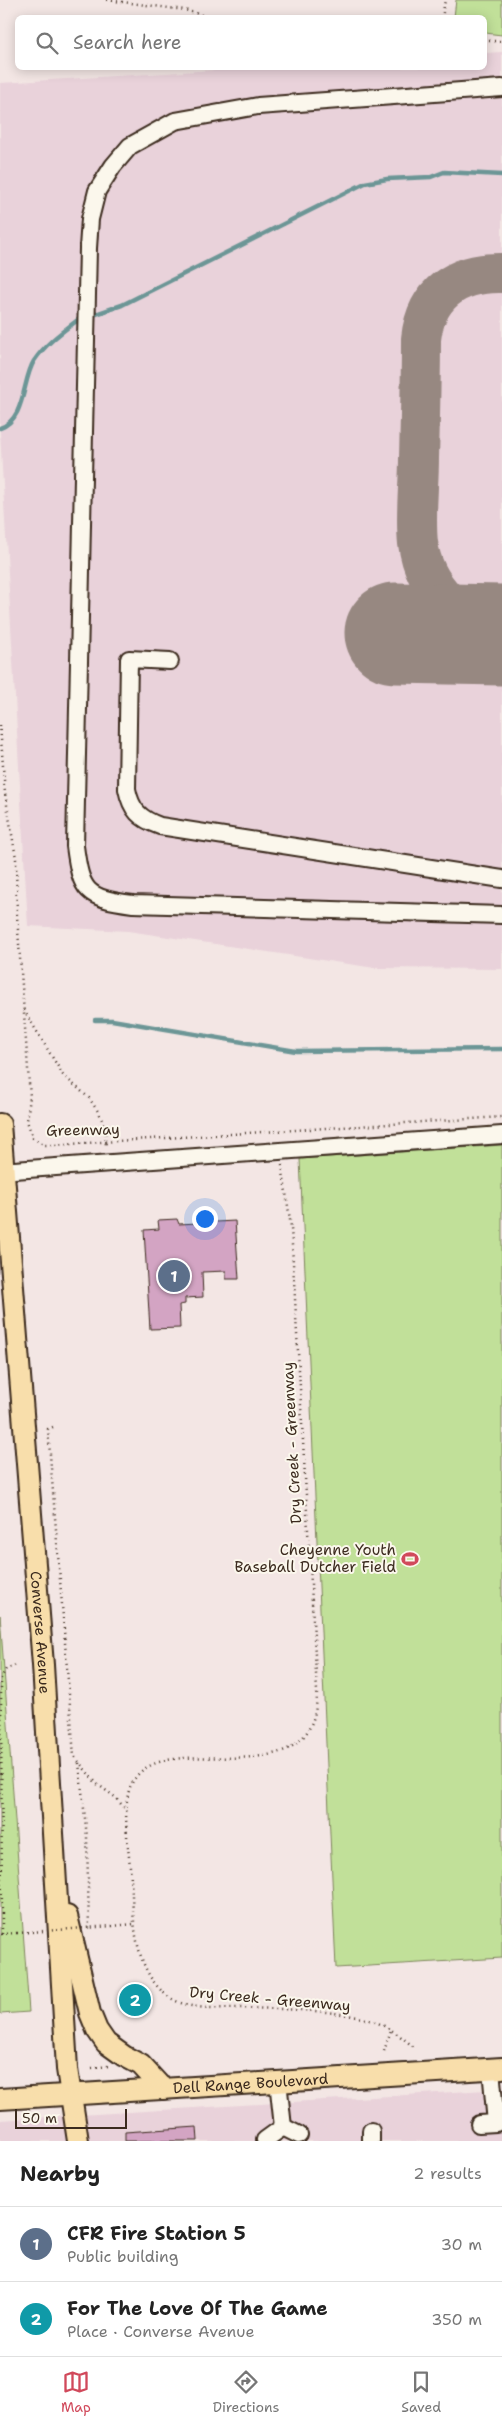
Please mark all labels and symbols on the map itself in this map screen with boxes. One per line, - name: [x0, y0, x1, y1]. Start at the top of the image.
- street label: Greenway: [46, 1119, 120, 1141]
- your location: [192, 1206, 218, 1232]
- pin: 1: [158, 1257, 190, 1295]
- street label: Dry Creek - Greenway: [278, 1362, 306, 1524]
- place label: Cheyenne Youth Baseball Dutcher Field: [234, 1540, 396, 1577]
- sports icon: Cheyenne Youth Baseball Dutcher Field: [400, 1549, 420, 1569]
- street label: Converse Avenue: [26, 1570, 55, 1694]
- pin: 2: [119, 1981, 151, 2019]
- street label: Dry Creek - Greenway: [189, 1982, 351, 2016]
- street label: Dell Range Boulevard: [172, 2069, 329, 2098]
- scale bar: [15, 2106, 128, 2129]

